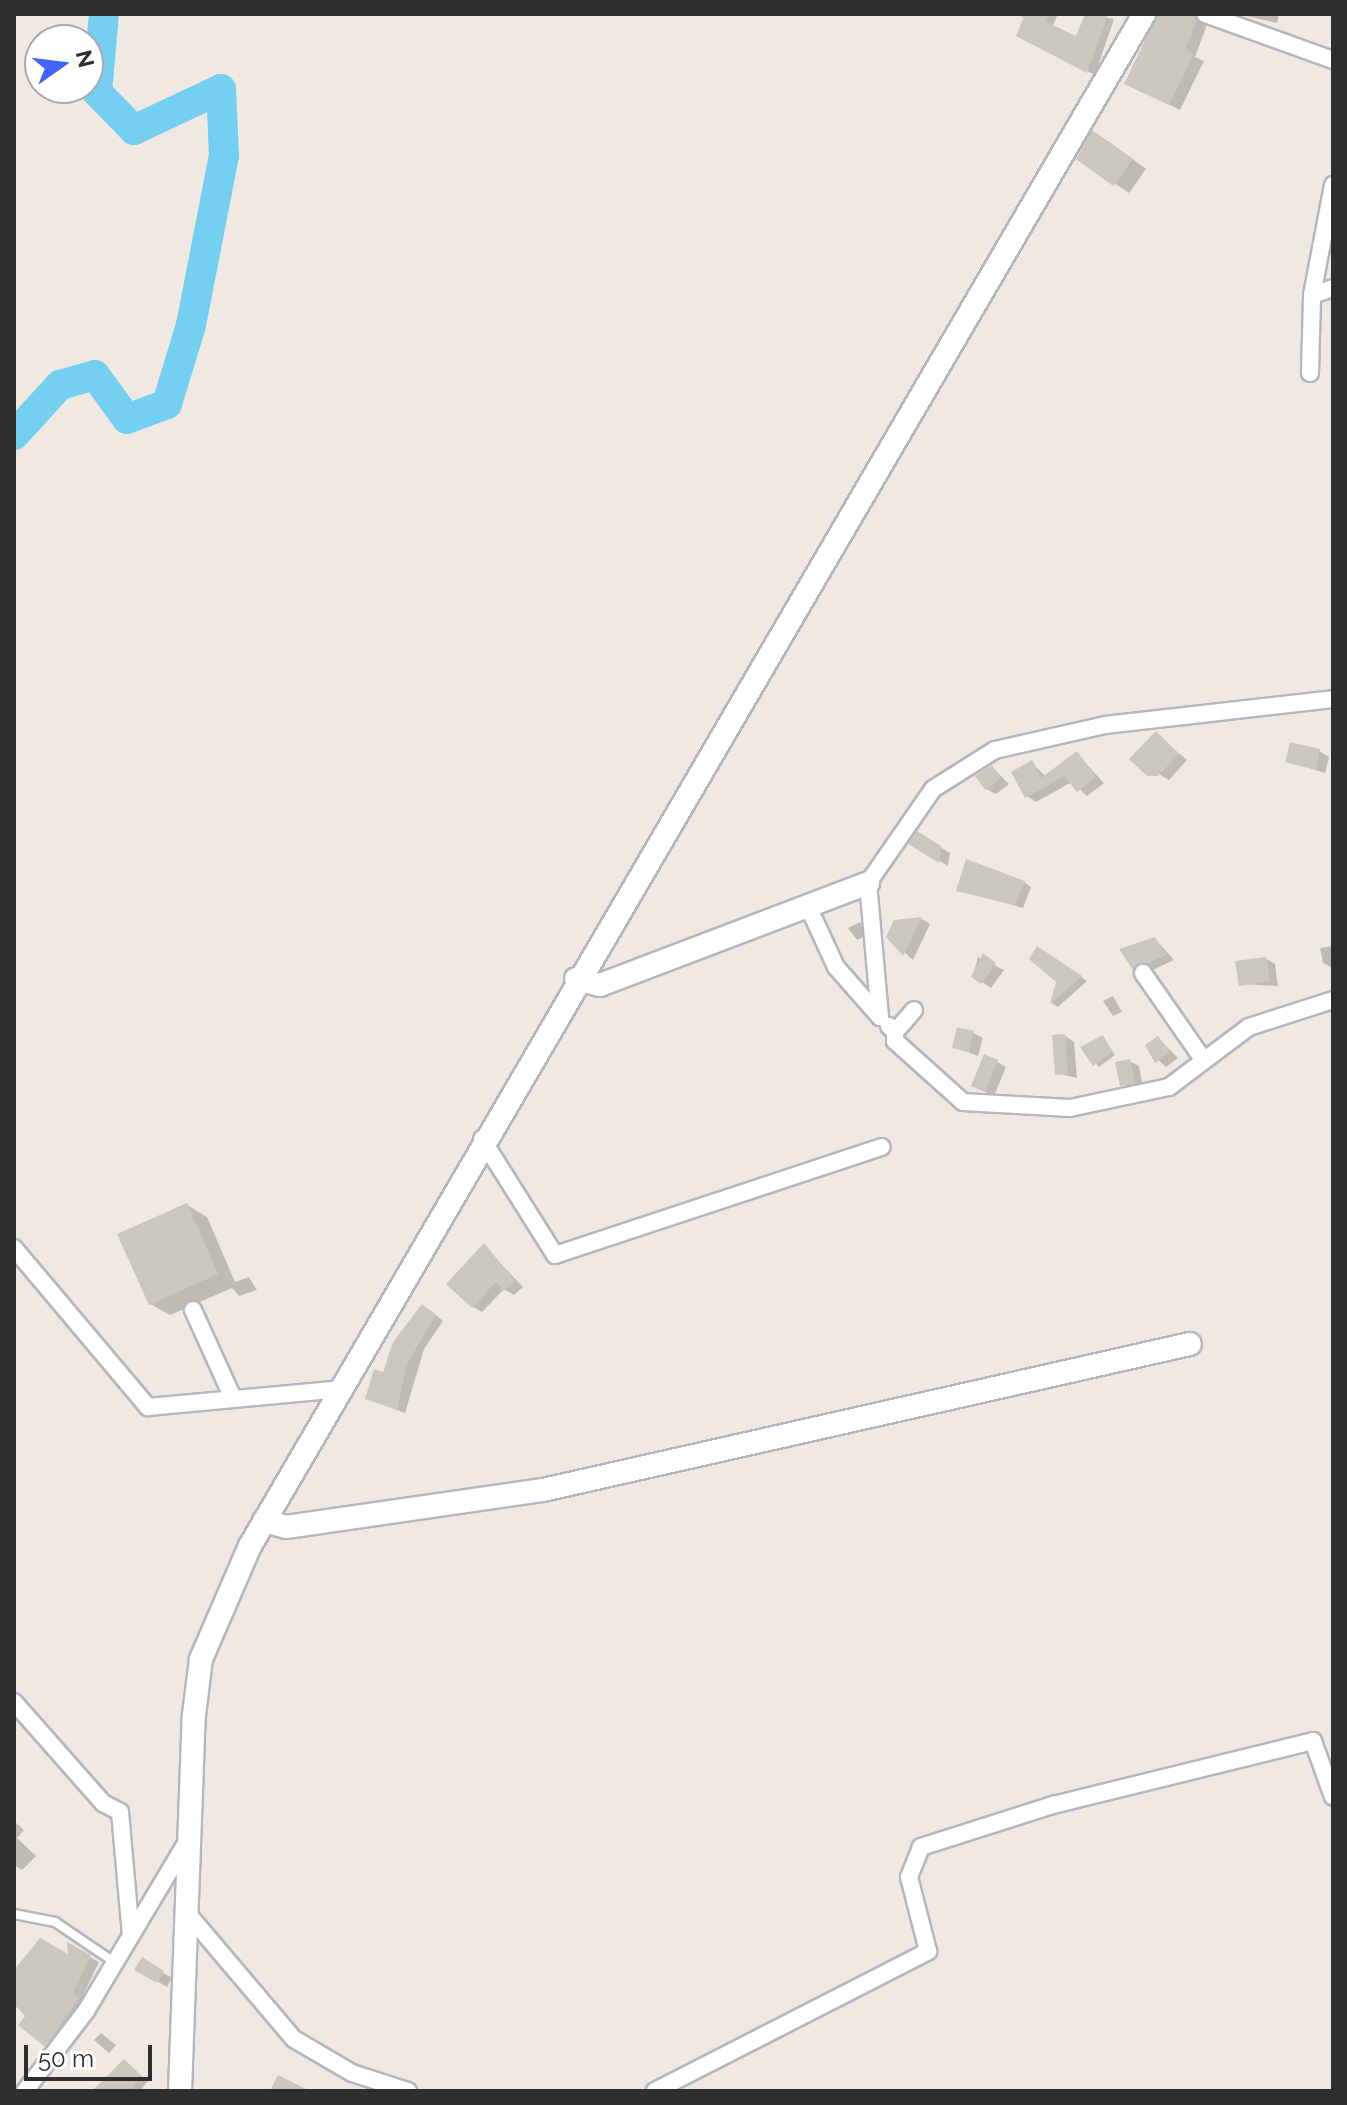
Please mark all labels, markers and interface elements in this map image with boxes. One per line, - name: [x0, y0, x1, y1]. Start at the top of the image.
- north arrow: [24, 24, 104, 104]
- text: N: [71, 47, 100, 70]
- scale bar: [28, 2029, 156, 2079]
- text: 50 m: [38, 2044, 94, 2073]

